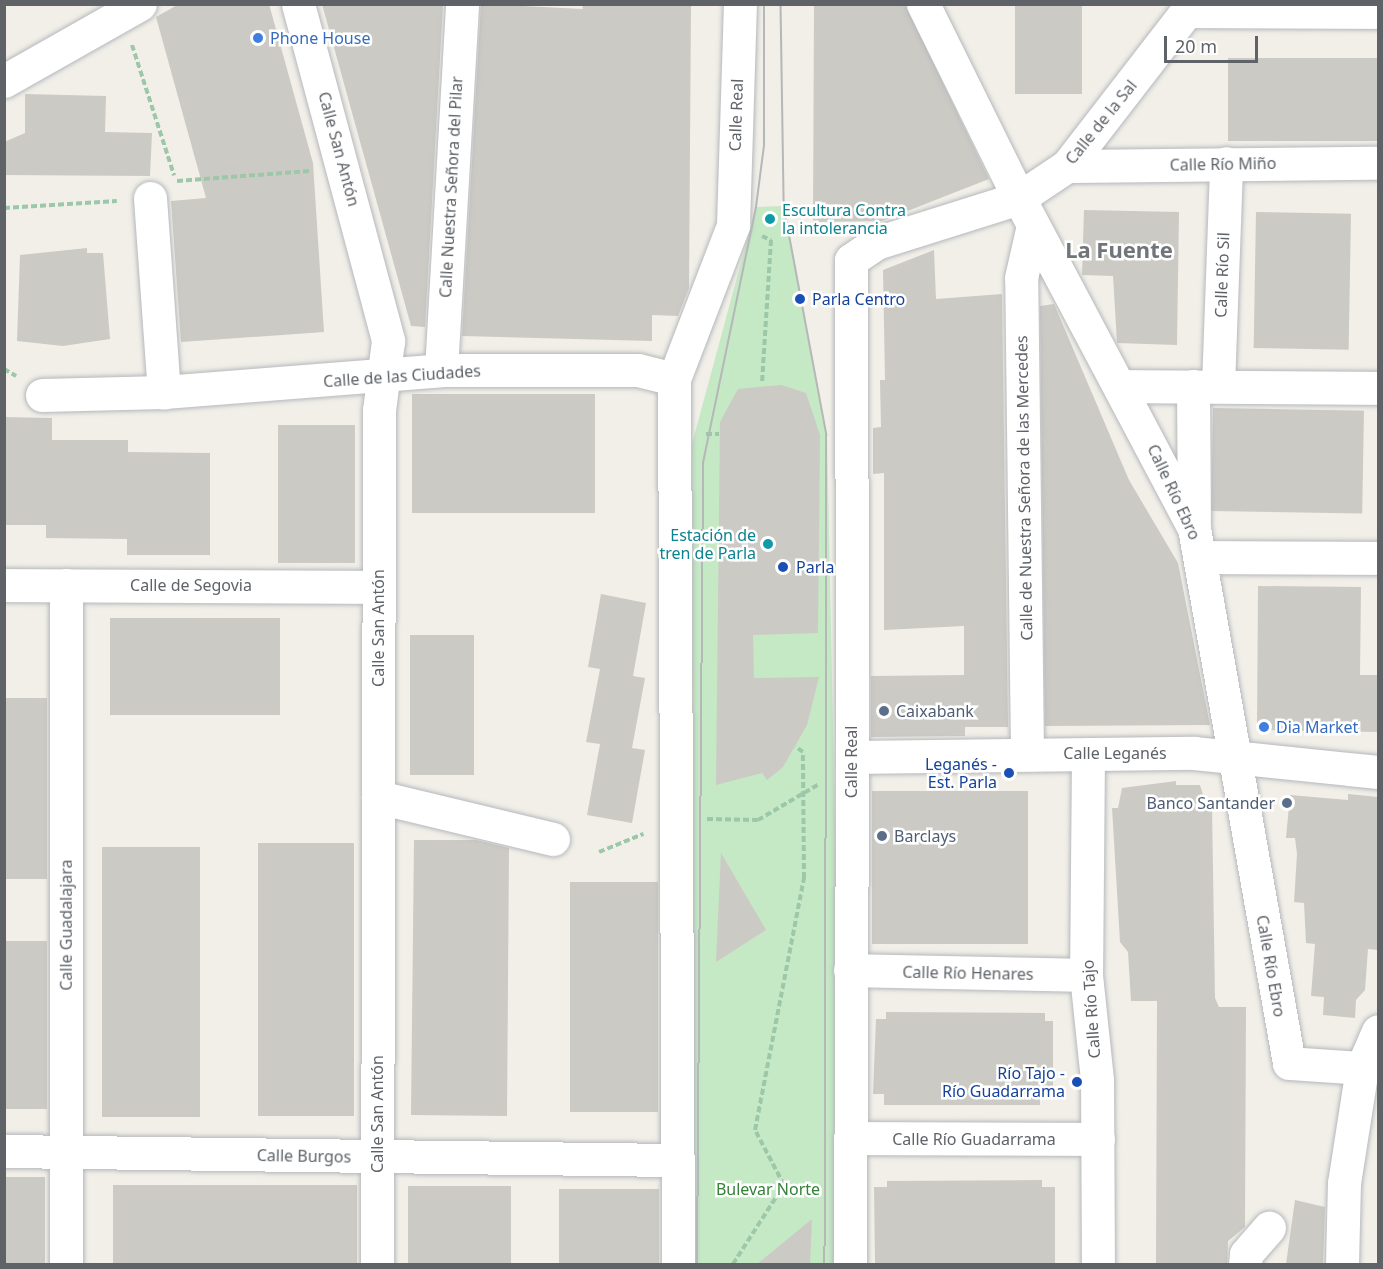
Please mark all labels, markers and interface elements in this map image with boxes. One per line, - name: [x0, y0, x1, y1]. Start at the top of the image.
- scale bar: [1167, 24, 1262, 62]
- place label: Phone House: [270, 28, 370, 48]
- marker: Phone House: [251, 31, 265, 45]
- text: 20 m: [1175, 34, 1217, 58]
- street label: Calle Nuestra Señora del Pilar: [436, 76, 466, 298]
- street label: Calle de la Sal: [1061, 76, 1141, 168]
- street label: Calle Real: [725, 78, 747, 152]
- street label: Calle San Antón: [314, 90, 364, 208]
- street label: Calle Río Miño: [1170, 153, 1276, 175]
- place label: Escultura Contra la intolerancia: [782, 200, 906, 238]
- marker: Escultura Contra la intolerancia: [763, 212, 777, 226]
- street label: Calle Río Sil: [1211, 232, 1233, 318]
- district label: La Fuente: [1065, 237, 1173, 263]
- place label: Parla Centro: [812, 289, 905, 309]
- marker: Parla Centro: [793, 292, 807, 306]
- street label: Calle de Nuestra Señora de las Mercedes: [1012, 335, 1036, 641]
- street label: Calle de las Ciudades: [323, 361, 481, 391]
- street label: Calle Río Ebro: [1144, 441, 1204, 543]
- place label: Estación de tren de Parla: [659, 525, 756, 563]
- marker: Estación de tren de Parla: [761, 537, 775, 551]
- place label: Parla: [796, 557, 834, 577]
- marker: Parla: [774, 558, 792, 576]
- street label: Calle San Antón: [368, 569, 388, 687]
- street label: Calle de Segovia: [130, 575, 252, 595]
- place label: Caixabank: [896, 701, 974, 721]
- marker: Caixabank: [877, 704, 891, 718]
- place label: Dia Market: [1276, 717, 1358, 737]
- marker: Dia Market: [1257, 720, 1271, 734]
- street label: Calle Real: [841, 726, 861, 798]
- street label: Calle Leganés: [1063, 743, 1167, 763]
- place label: Leganés - Est. Parla: [925, 754, 997, 792]
- marker: Leganés - Est. Parla: [1002, 766, 1016, 780]
- place label: Banco Santander: [1146, 793, 1275, 813]
- marker: Banco Santander: [1280, 796, 1294, 810]
- place label: Barclays: [894, 826, 956, 846]
- marker: Barclays: [875, 829, 889, 843]
- street label: Calle Guadalajara: [56, 859, 76, 991]
- street label: Calle Río Ebro: [1253, 914, 1289, 1018]
- street label: Calle Río Tajo: [1078, 959, 1104, 1059]
- street label: Calle Río Henares: [902, 962, 1034, 984]
- street label: Calle San Antón: [367, 1055, 387, 1173]
- place label: Río Tajo - Río Guadarrama: [942, 1063, 1065, 1101]
- marker: Río Tajo - Río Guadarrama: [1070, 1075, 1084, 1089]
- street label: Calle Río Guadarrama: [892, 1129, 1056, 1149]
- street label: Calle Burgos: [257, 1146, 351, 1166]
- park label: Bulevar Norte: [716, 1179, 820, 1199]

